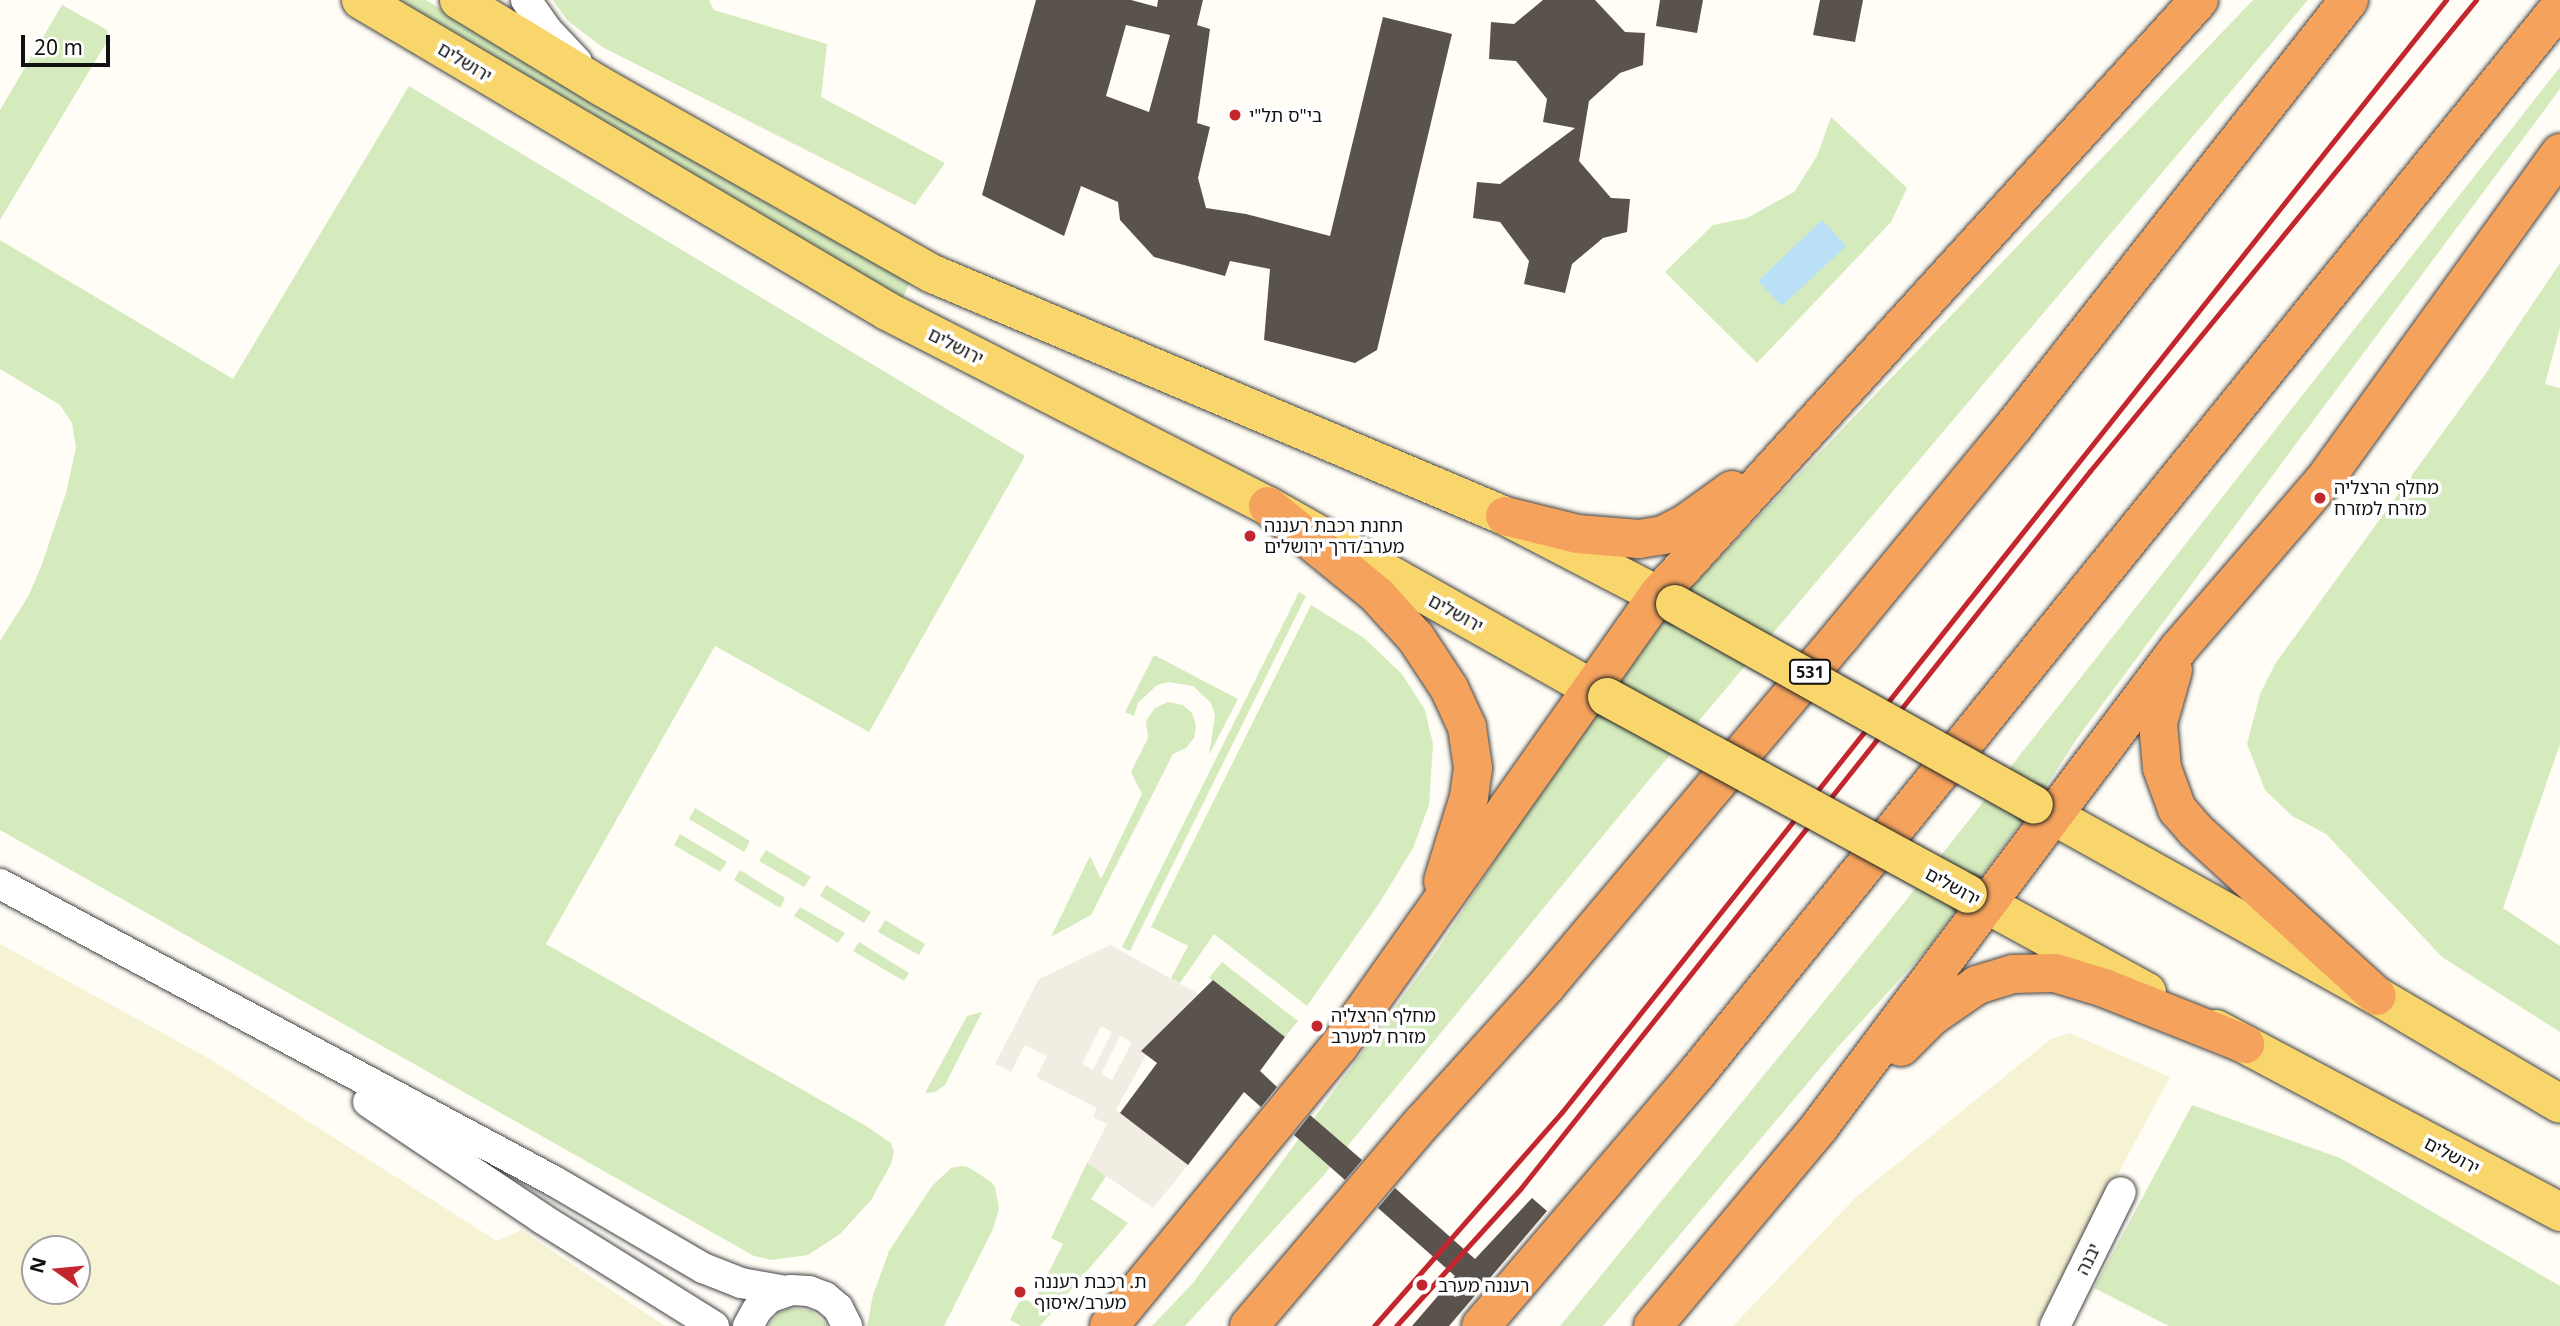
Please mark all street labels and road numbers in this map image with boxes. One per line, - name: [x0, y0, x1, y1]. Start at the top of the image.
- street label: ירושלים: [434, 37, 496, 87]
- street label: ירושלים: [925, 323, 987, 369]
- street label: ירושלים: [1425, 589, 1487, 637]
- road number: 531: [1789, 660, 1831, 684]
- street label: ירושלים: [1922, 862, 1984, 910]
- street label: ירושלים: [2421, 1132, 2483, 1178]
- street label: יבנה: [2071, 1240, 2105, 1278]

